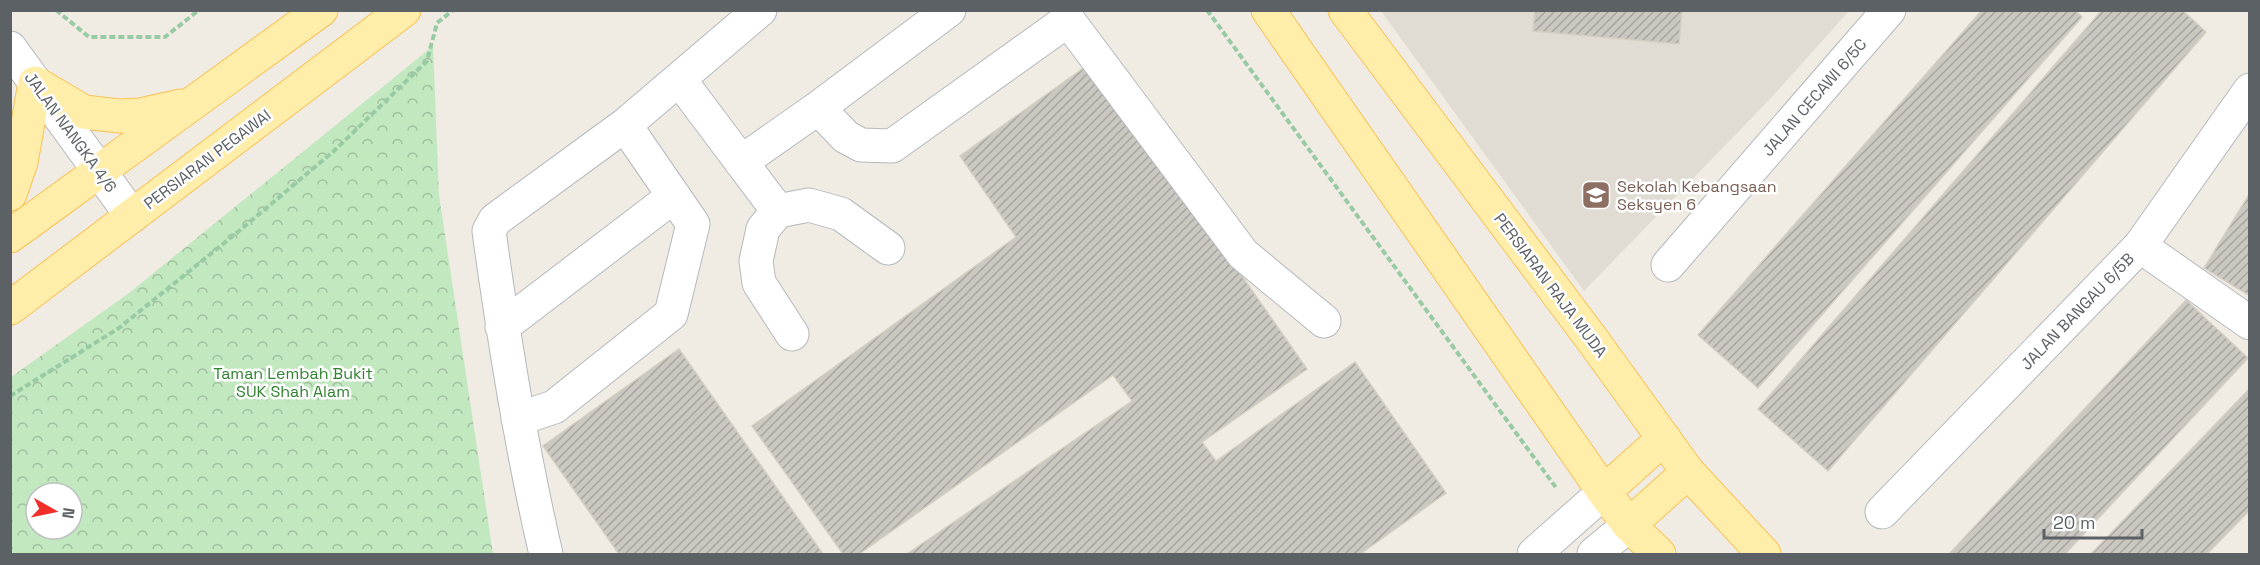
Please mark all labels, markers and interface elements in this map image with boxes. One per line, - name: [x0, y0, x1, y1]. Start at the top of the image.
- street label: JALAN CECAWI 6/5C: [1757, 34, 1871, 161]
- street label: JALAN NANGKA 4/6: [20, 68, 121, 197]
- street label: PERSIARAN PEGAWAI: [140, 105, 275, 214]
- place label: Sekolah Kebangsaan Seksyen 6: [1617, 176, 1776, 215]
- school or university icon: Sekolah Kebangsaan Seksyen 6: [1580, 179, 1612, 211]
- street label: PERSIARAN RAJA MUDA: [1489, 209, 1612, 362]
- street label: JALAN BANGAU 6/5B: [2016, 248, 2139, 374]
- park label: Taman Lembah Bukit SUK Shah Alam: [213, 363, 373, 402]
- north arrow: [24, 481, 84, 541]
- scale bar: [2044, 502, 2142, 540]
- text: N: [57, 506, 80, 520]
- text: 20 m: [2053, 511, 2096, 534]

